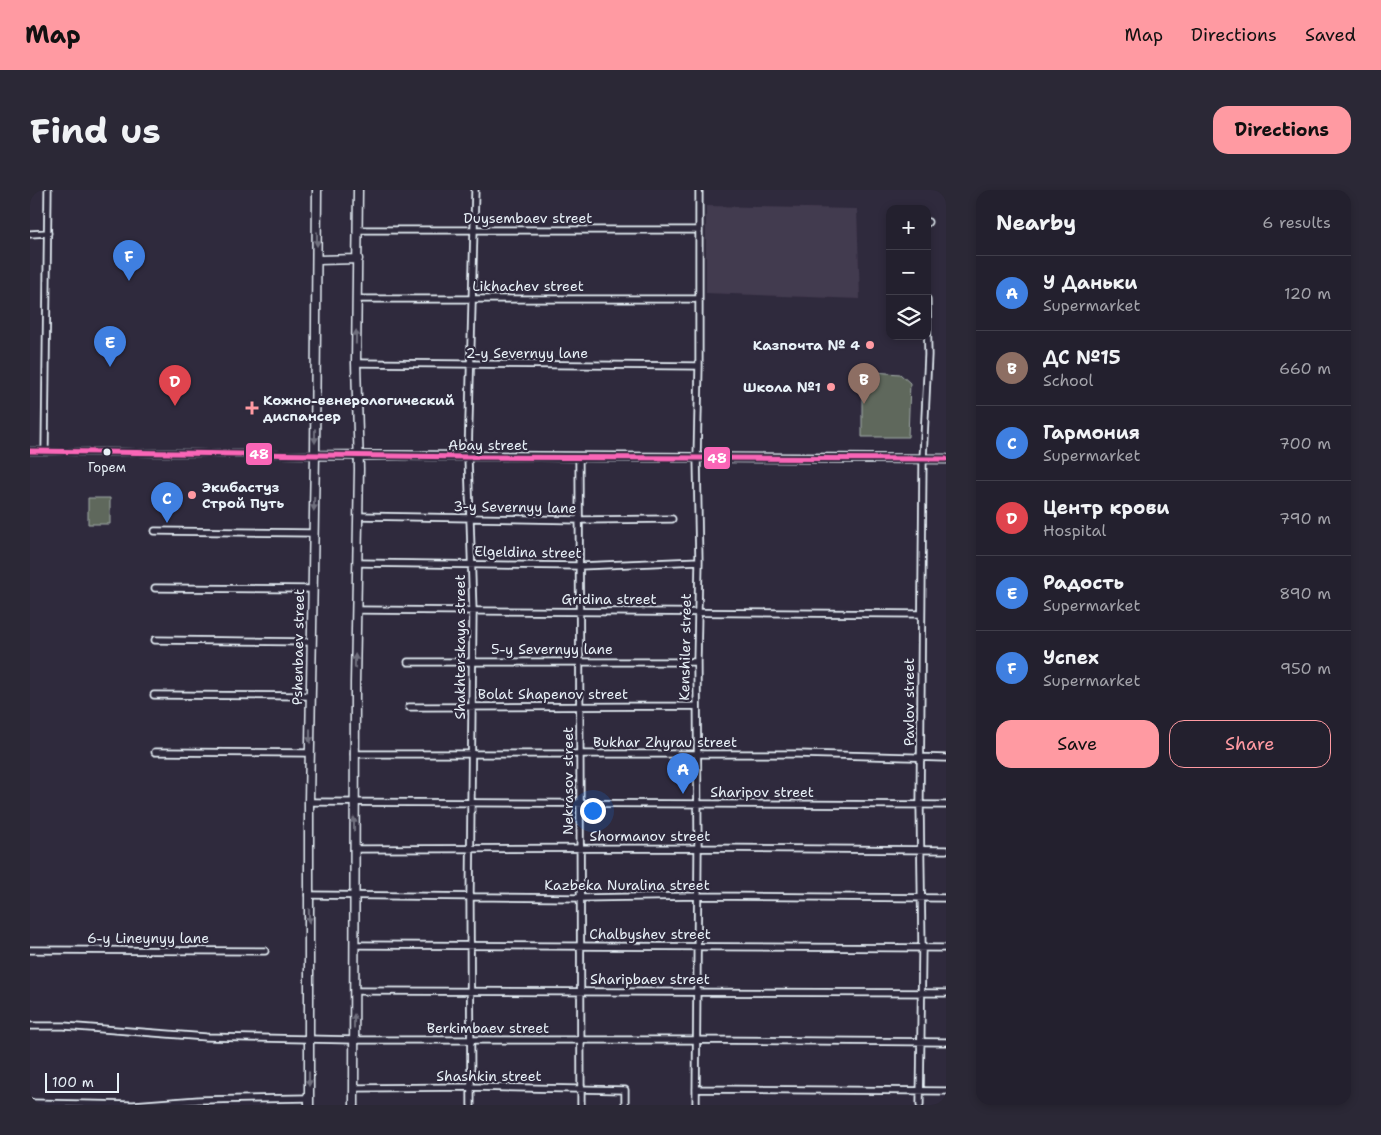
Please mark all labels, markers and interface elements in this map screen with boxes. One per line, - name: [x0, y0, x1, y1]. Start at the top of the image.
- text: Map: [25, 19, 81, 51]
- text: Map: [1125, 23, 1163, 47]
- text: Directions: [1191, 23, 1277, 47]
- text: Saved: [1305, 23, 1356, 47]
- button: Directions: [1213, 106, 1351, 154]
- text: Find us: [30, 107, 161, 154]
- map controls: [886, 205, 931, 340]
- button: +: [886, 205, 931, 250]
- street label: Duysembaev street: [464, 209, 592, 227]
- text: Nearby: [996, 209, 1076, 237]
- text: 6 results: [1262, 212, 1331, 233]
- one-way arrow: [313, 231, 321, 247]
- pin: F: [113, 240, 145, 281]
- button: −: [886, 250, 931, 295]
- text: У Даньки: [1043, 270, 1138, 295]
- street label: Likhachev street: [472, 277, 584, 295]
- text: A: [1006, 283, 1018, 304]
- text: 120 m: [1284, 283, 1331, 304]
- button: layers: [886, 295, 931, 340]
- text: Supermarket: [1043, 295, 1140, 316]
- pin: E: [94, 326, 126, 367]
- one-way arrow: [352, 329, 360, 345]
- place label: Казпочта № 4: [753, 336, 860, 354]
- marker: Казпочта № 4: [864, 339, 876, 351]
- street label: 2-y Severnyy lane: [466, 344, 588, 362]
- text: ДС №15: [1043, 345, 1121, 370]
- text: B: [1007, 358, 1017, 379]
- text: 660 m: [1279, 358, 1331, 379]
- pin: B: [848, 363, 880, 404]
- pin: D: [159, 365, 191, 406]
- text: School: [1043, 370, 1093, 391]
- place label: Школа №1: [743, 378, 821, 396]
- marker: Школа №1: [825, 381, 837, 393]
- place label: Кожно-венерологический диспансер: [263, 391, 455, 425]
- marker: Кожно-венерологический диспансер: [245, 401, 259, 415]
- text: Гармония: [1043, 420, 1140, 445]
- one-way arrow: [311, 428, 319, 444]
- text: C: [1007, 433, 1017, 454]
- text: 700 m: [1279, 433, 1331, 454]
- street label: Abay street: [448, 436, 528, 454]
- line badge: 48: [245, 442, 273, 466]
- text: 48: [249, 445, 269, 463]
- text: Supermarket: [1043, 445, 1140, 466]
- line badge: 48: [703, 446, 731, 470]
- marker: Горем: [102, 447, 112, 457]
- text: 48: [707, 449, 727, 467]
- place label: Горем: [88, 459, 126, 476]
- place label: Экибастуз Строй Путь: [202, 478, 284, 512]
- pin: C: [151, 482, 183, 523]
- marker: Экибастуз Строй Путь: [186, 489, 198, 501]
- text: Центр крови: [1043, 495, 1169, 520]
- one-way arrow: [310, 496, 318, 512]
- street label: 3-y Severnyy lane: [453, 497, 577, 517]
- text: D: [1006, 508, 1018, 529]
- text: 790 m: [1279, 508, 1331, 529]
- text: Hospital: [1043, 520, 1106, 541]
- street label: Elgeldina street: [474, 542, 582, 562]
- text: Радость: [1043, 570, 1124, 595]
- street label: Shakhterskaya street: [451, 574, 469, 720]
- text: E: [1007, 583, 1017, 604]
- text: 890 m: [1279, 583, 1331, 604]
- street label: Pshenbaev street: [288, 589, 308, 705]
- street label: Gridina street: [561, 590, 657, 608]
- street label: Kenshiler street: [675, 593, 695, 701]
- text: Supermarket: [1043, 595, 1140, 616]
- street label: 5-y Severnyy lane: [491, 640, 613, 658]
- text: Успех: [1043, 645, 1099, 670]
- one-way arrow: [351, 653, 359, 669]
- street label: Pavlov street: [900, 658, 918, 746]
- text: F: [1007, 658, 1017, 679]
- text: 950 m: [1280, 658, 1331, 679]
- text: Supermarket: [1043, 670, 1140, 691]
- street label: Bolat Shapenov street: [478, 685, 628, 703]
- button: Save: [996, 720, 1159, 768]
- button: Share: [1169, 720, 1331, 768]
- street label: Nekrasov street: [559, 727, 577, 835]
- one-way arrow: [306, 729, 314, 745]
- street label: Bukhar Zhyrau street: [593, 733, 737, 751]
- pin: A: [667, 753, 699, 794]
- street label: Sharipov street: [710, 783, 814, 801]
- your location: [580, 798, 606, 824]
- one-way arrow: [350, 816, 358, 832]
- street label: Shormanov street: [590, 827, 710, 845]
- street label: Kazbeka Nuralina street: [544, 876, 710, 894]
- one-way arrow: [305, 909, 313, 925]
- street label: Chalbyshev street: [589, 925, 711, 943]
- street label: 6-y Lineynyy lane: [87, 929, 209, 947]
- street label: Sharipbaev street: [590, 970, 710, 988]
- one-way arrow: [350, 1013, 358, 1029]
- street label: Berkimbaev street: [427, 1019, 549, 1037]
- street label: Shashkin street: [436, 1067, 542, 1085]
- scale bar: [45, 1070, 119, 1093]
- one-way arrow: [305, 1071, 313, 1087]
- text: 100 m: [52, 1073, 94, 1091]

